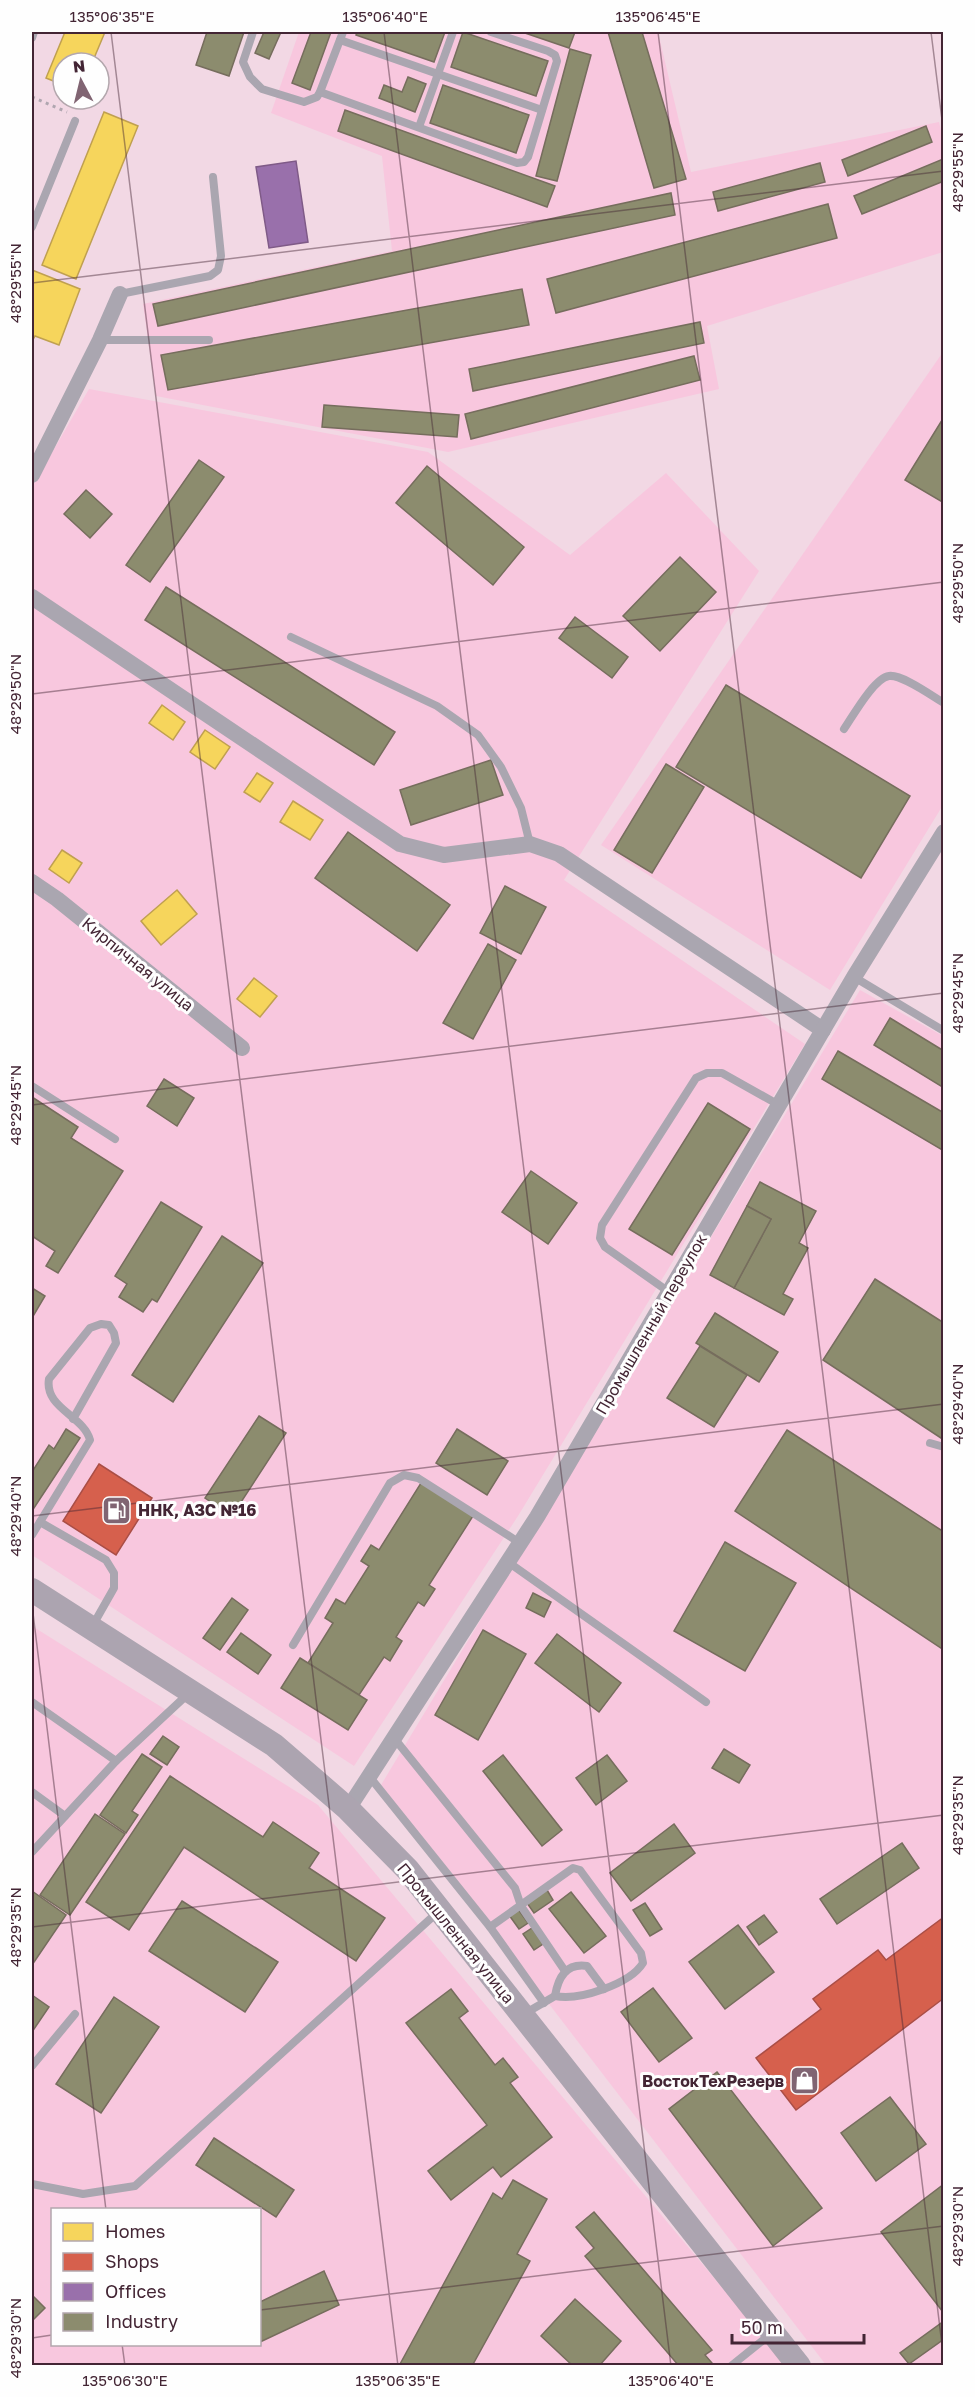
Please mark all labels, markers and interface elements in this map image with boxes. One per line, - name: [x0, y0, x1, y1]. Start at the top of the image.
- text: 135°06'35"E: [70, 7, 154, 25]
- text: 135°06'40"E: [342, 7, 428, 25]
- text: 135°06'45"E: [615, 7, 701, 25]
- north arrow: [51, 51, 111, 111]
- text: N: [72, 55, 86, 77]
- text: 48°29'55"N: [948, 132, 966, 212]
- text: 48°29'55"N: [6, 243, 24, 323]
- text: 48°29'50"N: [948, 543, 966, 623]
- text: 48°29'50"N: [6, 654, 24, 734]
- street label: Кирпичная улица: [78, 913, 198, 1015]
- text: 48°29'45"N: [948, 953, 966, 1033]
- text: 48°29'45"N: [6, 1065, 24, 1145]
- street label: Промышленный переулок: [591, 1230, 711, 1418]
- text: 48°29'40"N: [948, 1364, 966, 1444]
- text: 48°29'40"N: [6, 1476, 24, 1556]
- fuel station icon: ННК, АЗС №16: [101, 1494, 133, 1526]
- place label: ННК, АЗС №16: [138, 1500, 256, 1520]
- text: 48°29'35"N: [948, 1775, 966, 1855]
- street label: Промышленная улица: [393, 1859, 519, 2007]
- text: 48°29'35"N: [6, 1887, 24, 1967]
- shop icon: ВостокТехРезерв: [789, 2065, 821, 2097]
- place label: ВостокТехРезерв: [642, 2071, 784, 2091]
- text: 48°29'30"N: [948, 2186, 966, 2266]
- legend: [51, 2208, 261, 2346]
- text: Homes: [105, 2220, 165, 2242]
- text: Shops: [105, 2250, 159, 2272]
- text: Offices: [105, 2280, 166, 2302]
- text: 48°29'30"N: [6, 2298, 24, 2378]
- scale bar: [732, 2307, 864, 2345]
- text: Industry: [105, 2310, 178, 2332]
- text: 50 m: [741, 2316, 783, 2338]
- text: 135°06'30"E: [82, 2371, 168, 2389]
- text: 135°06'35"E: [356, 2371, 440, 2389]
- text: 135°06'40"E: [628, 2371, 714, 2389]

